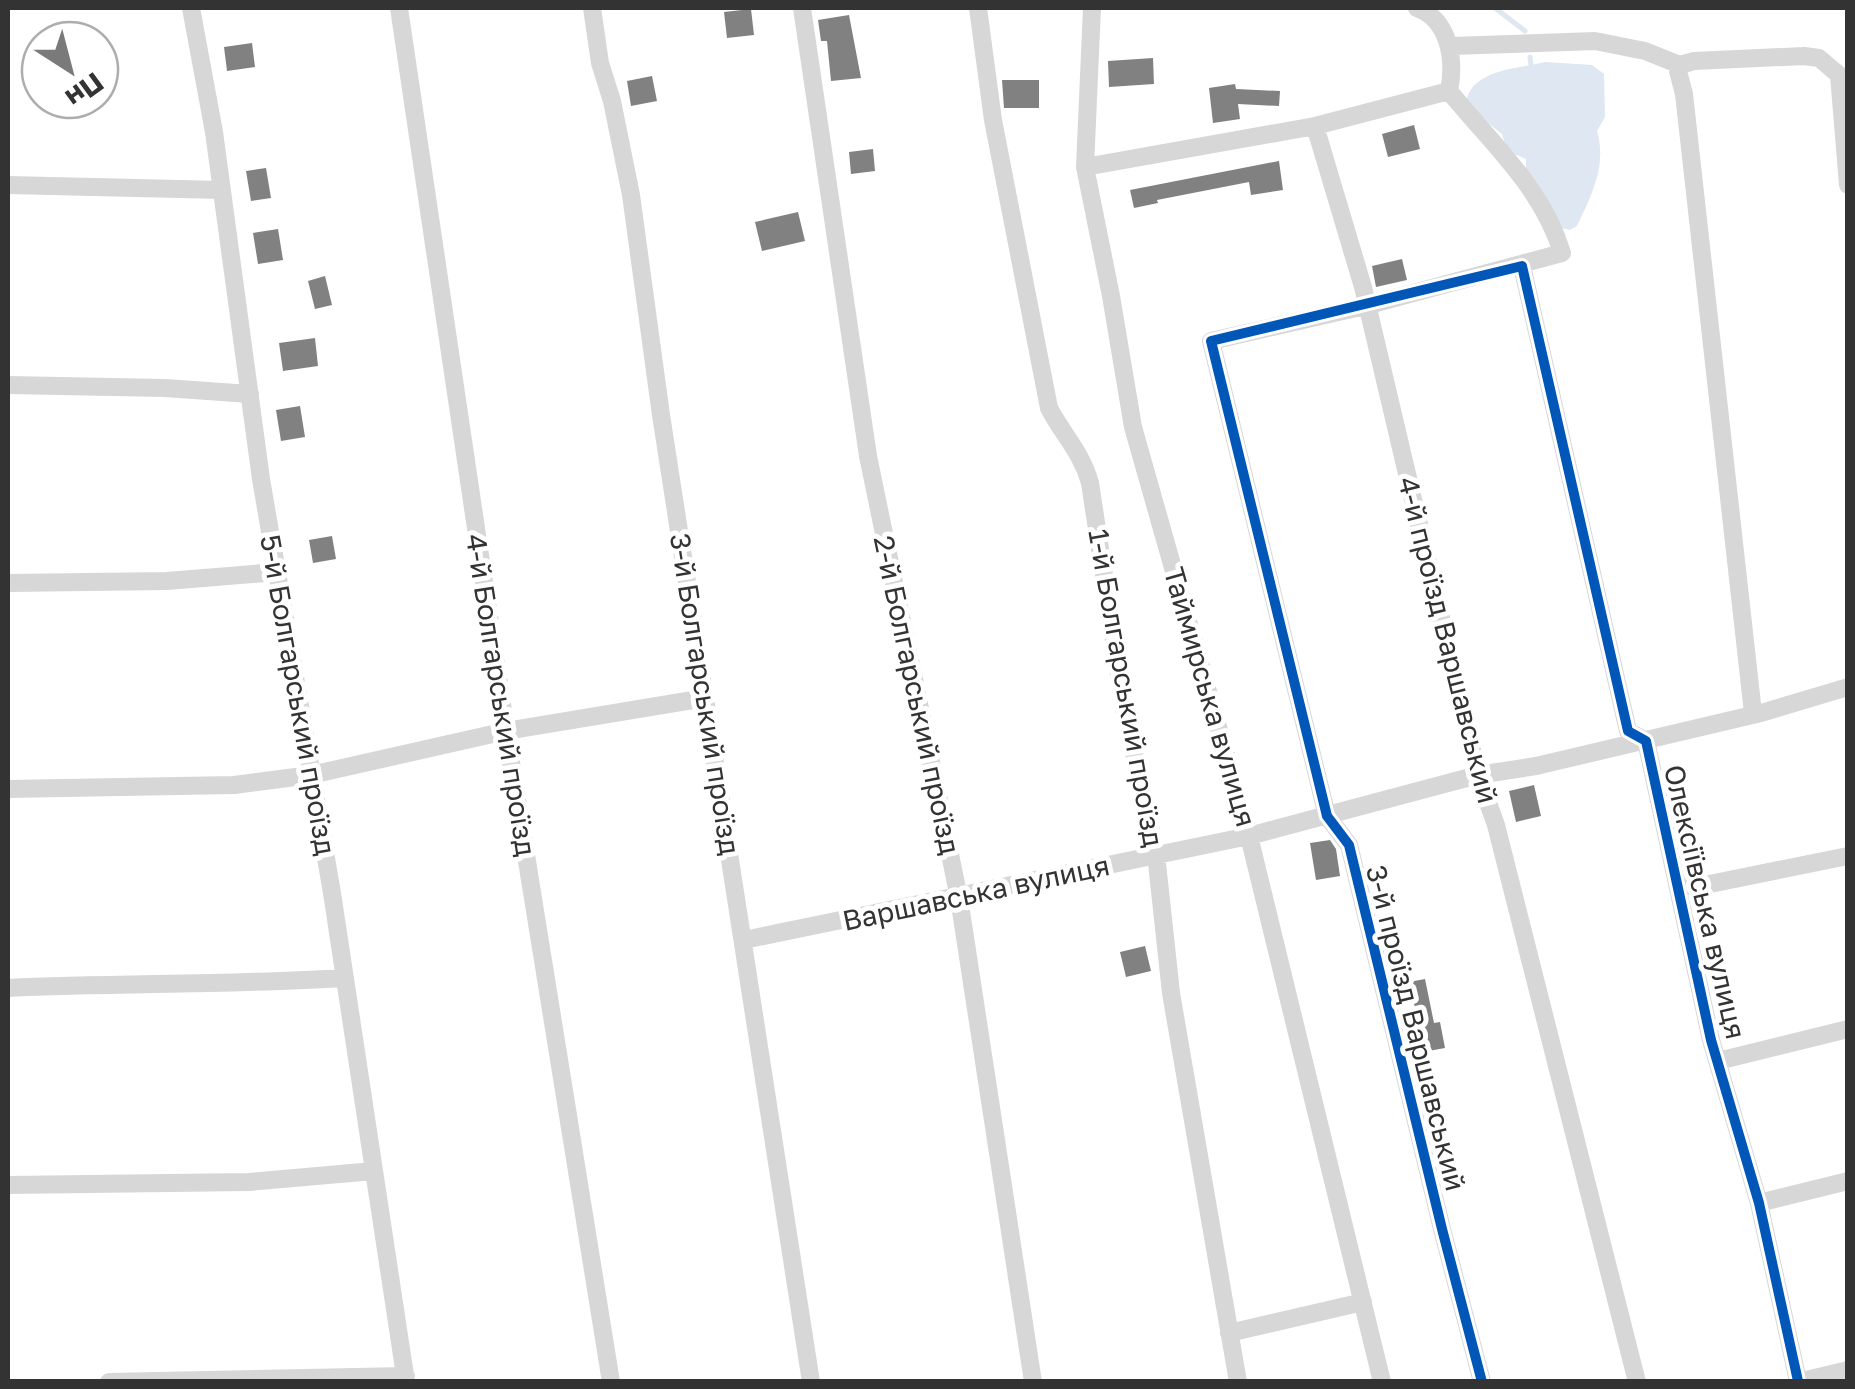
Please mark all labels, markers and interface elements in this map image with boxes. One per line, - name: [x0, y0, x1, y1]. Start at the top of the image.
- north arrow: [20, 20, 120, 120]
- text: Пн: [60, 66, 110, 115]
- street label: 4-й проїзд Варшавський: [1392, 473, 1505, 806]
- street label: 1-й Болгарський проїзд: [1082, 526, 1171, 850]
- street label: 4-й Болгарський проїзд: [460, 531, 543, 858]
- street label: 3-й Болгарський проїзд: [664, 531, 747, 857]
- street label: 5-й Болгарський проїзд: [254, 532, 343, 858]
- street label: 2-й Болгарський проїзд: [868, 533, 967, 857]
- street label: Таймирська вулиця: [1158, 563, 1263, 830]
- street label: Олексіївська вулиця: [1658, 762, 1753, 1042]
- street label: Варшавська вулиця: [839, 848, 1112, 937]
- street label: 3-й проїзд Варшавський: [1360, 862, 1473, 1194]

